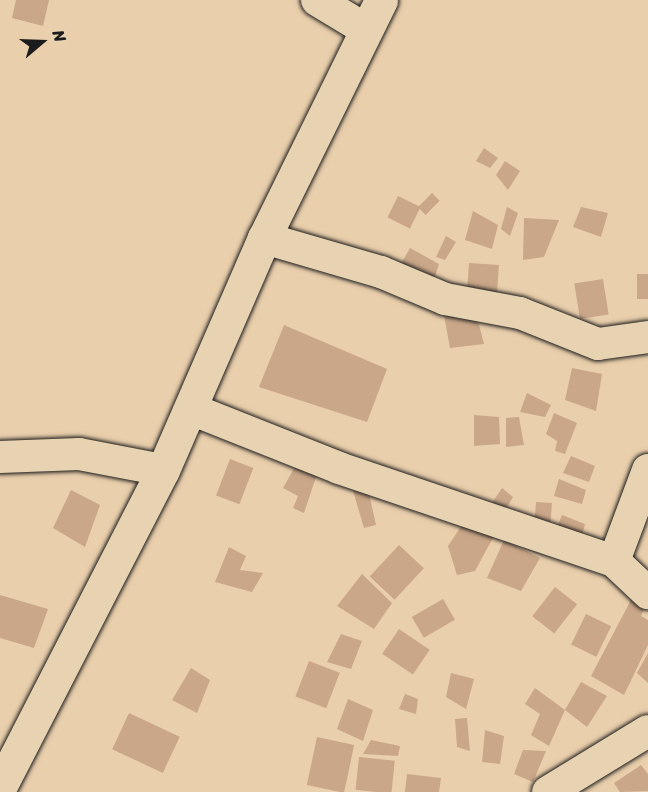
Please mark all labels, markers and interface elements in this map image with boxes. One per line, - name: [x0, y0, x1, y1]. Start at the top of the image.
- north arrow: [12, 12, 72, 72]
- text: N: [44, 26, 75, 46]

